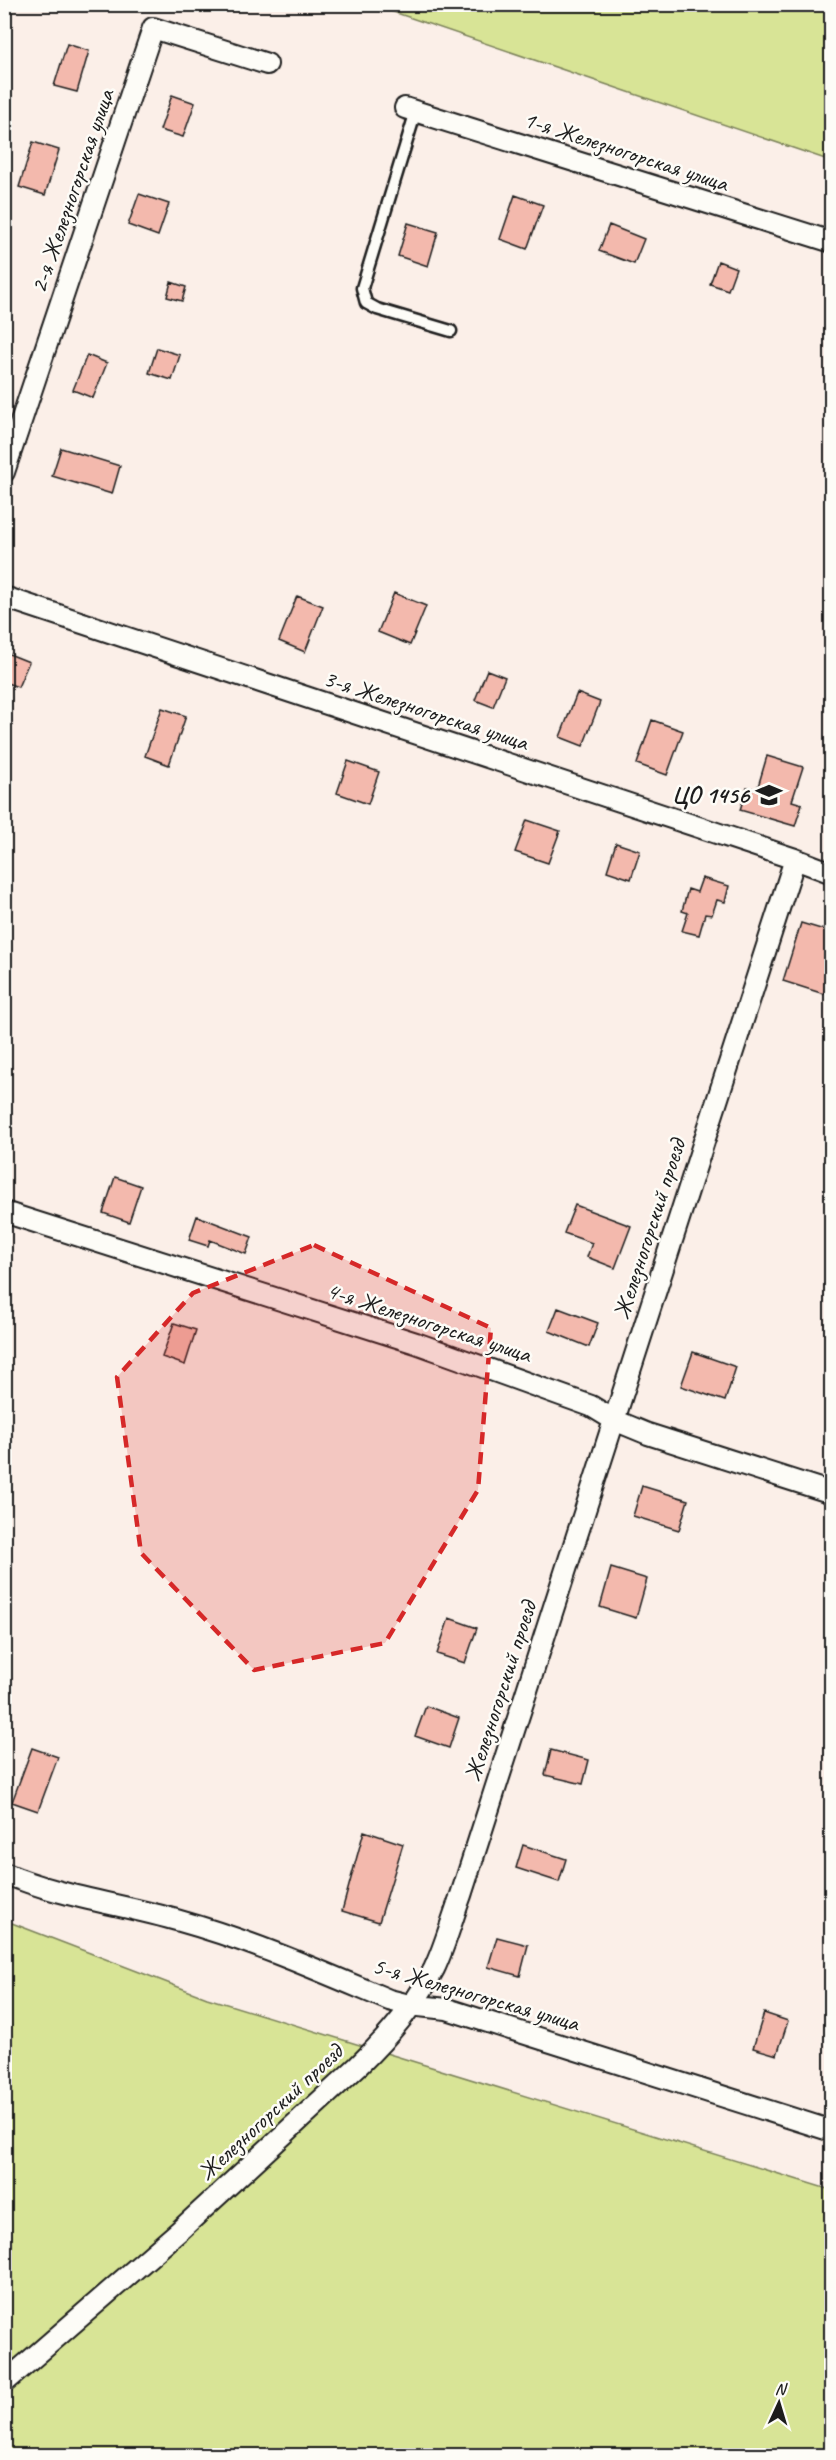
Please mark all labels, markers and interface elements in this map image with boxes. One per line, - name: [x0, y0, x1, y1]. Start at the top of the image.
- street label: 2-я Железногорская улица: [23, 84, 121, 297]
- street label: 1-я Железногорская улица: [520, 104, 733, 199]
- street label: 3-я Железногорская улица: [320, 663, 533, 758]
- place label: ЦО 1456: [672, 780, 751, 810]
- school or university icon: ЦО 1456: [754, 780, 784, 810]
- street label: Железногорский проезд: [606, 1133, 693, 1323]
- street label: 4-я Железногорская улица: [323, 1275, 536, 1370]
- street label: Железногорский проезд: [457, 1595, 544, 1785]
- street label: 5-я Железногорская улица: [369, 1950, 584, 2038]
- street label: Железногорский проезд: [191, 2035, 351, 2187]
- north arrow: [749, 2373, 809, 2433]
- text: N: [774, 2379, 789, 2400]

